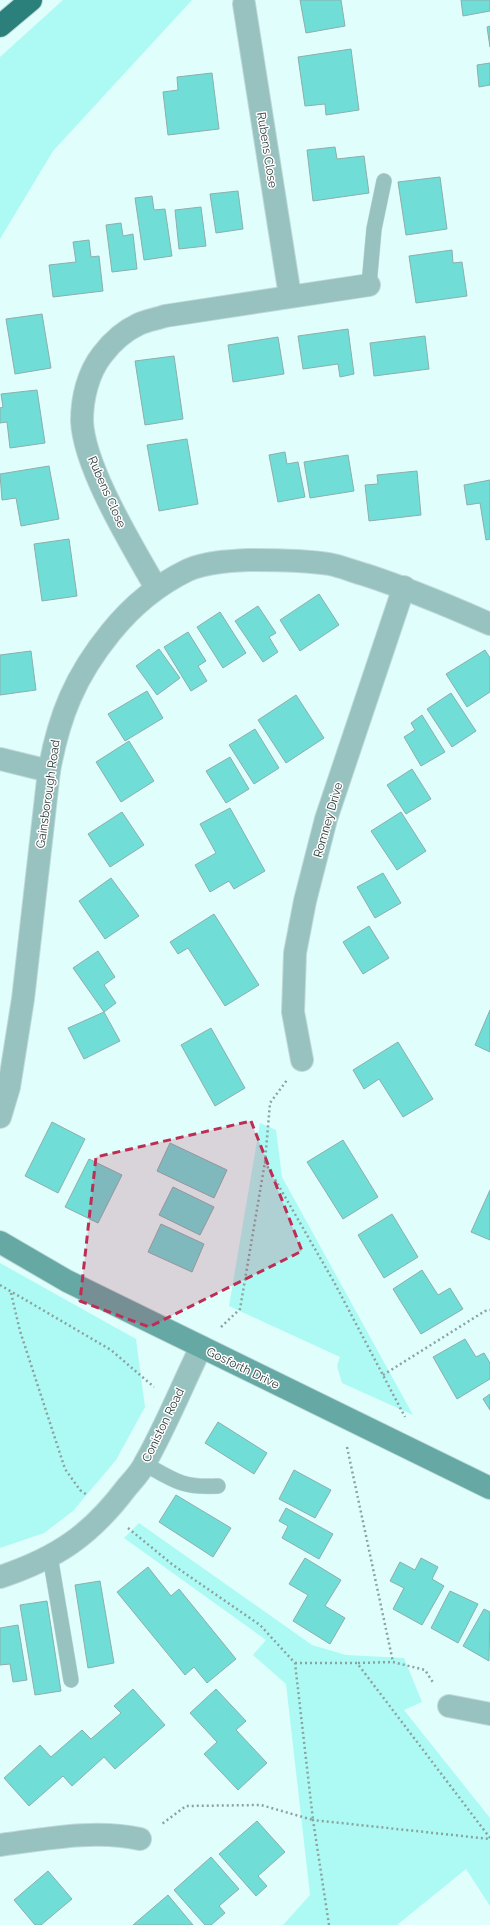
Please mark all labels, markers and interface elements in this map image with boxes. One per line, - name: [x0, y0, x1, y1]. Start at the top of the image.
- street label: Rubens Close: [254, 111, 280, 189]
- street label: Rubens Close: [85, 454, 129, 530]
- street label: Gainsborough Road: [33, 739, 63, 849]
- street label: Romney Drive: [311, 781, 345, 859]
- street label: Gosforth Drive: [204, 1344, 282, 1392]
- street label: Coniston Road: [139, 1386, 187, 1464]

